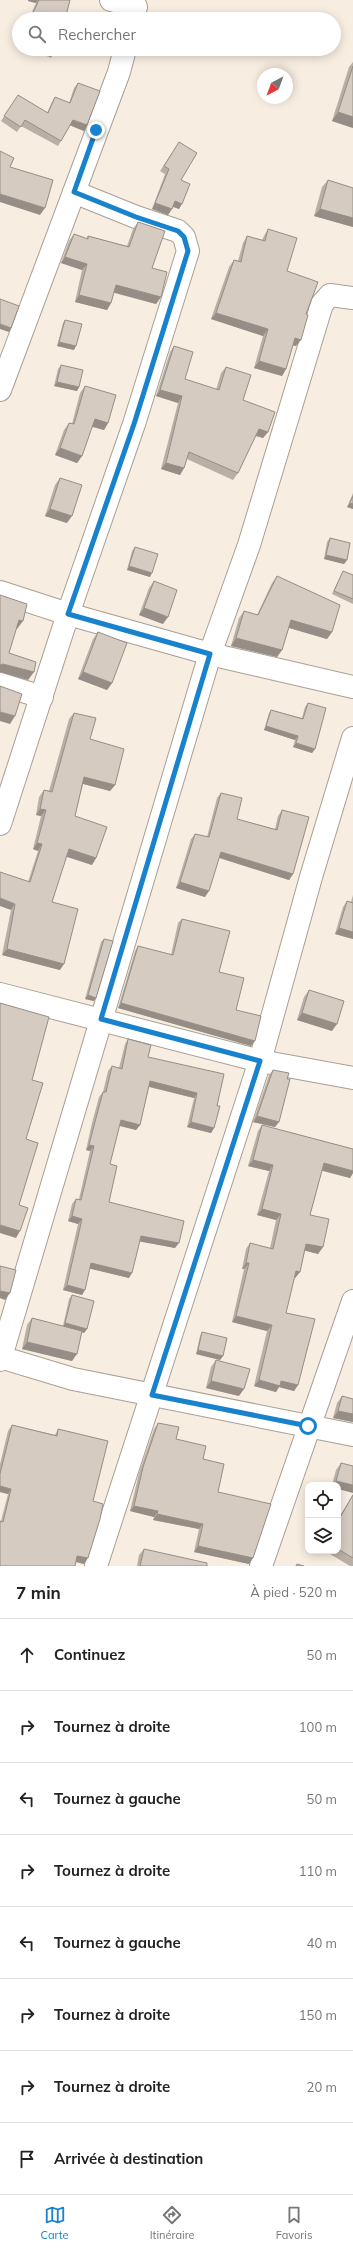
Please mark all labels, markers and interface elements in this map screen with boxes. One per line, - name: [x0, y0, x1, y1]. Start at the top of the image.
- search box: [12, 12, 341, 56]
- icon: search: [26, 23, 48, 45]
- text: Rechercher: [58, 25, 136, 44]
- north arrow: [257, 68, 293, 104]
- route end: [87, 121, 105, 139]
- route start: [299, 1417, 317, 1435]
- map controls: [305, 1482, 341, 1554]
- button: locate: [305, 1482, 341, 1518]
- button: layers: [305, 1518, 341, 1554]
- text: 7 min: [16, 1582, 61, 1603]
- text: À pied · 520 m: [250, 1584, 337, 1600]
- icon: ahead: [16, 1644, 38, 1666]
- text: Continuez: [54, 1645, 125, 1664]
- text: 50 m: [307, 1647, 337, 1663]
- icon: right: [16, 1716, 38, 1738]
- text: Tournez à droite: [54, 1717, 170, 1736]
- text: 100 m: [299, 1719, 337, 1735]
- icon: left: [16, 1788, 38, 1810]
- text: Tournez à gauche: [54, 1789, 181, 1808]
- text: 50 m: [307, 1791, 337, 1807]
- icon: right: [16, 1860, 38, 1882]
- text: Tournez à droite: [54, 1861, 170, 1880]
- text: 110 m: [299, 1863, 337, 1879]
- icon: left: [16, 1932, 38, 1954]
- text: Tournez à gauche: [54, 1933, 181, 1952]
- text: 40 m: [307, 1935, 337, 1951]
- icon: right: [16, 2004, 38, 2026]
- text: Tournez à droite: [54, 2005, 170, 2024]
- text: 150 m: [299, 2007, 337, 2023]
- icon: right: [16, 2076, 38, 2098]
- text: Tournez à droite: [54, 2077, 170, 2096]
- text: 20 m: [307, 2079, 337, 2095]
- icon: arrive: [16, 2148, 38, 2170]
- text: Arrivée à destination: [54, 2149, 203, 2168]
- tab: Carte: [41, 2204, 69, 2242]
- tab: Itinéraire: [150, 2204, 195, 2242]
- tab: Favoris: [276, 2204, 312, 2242]

